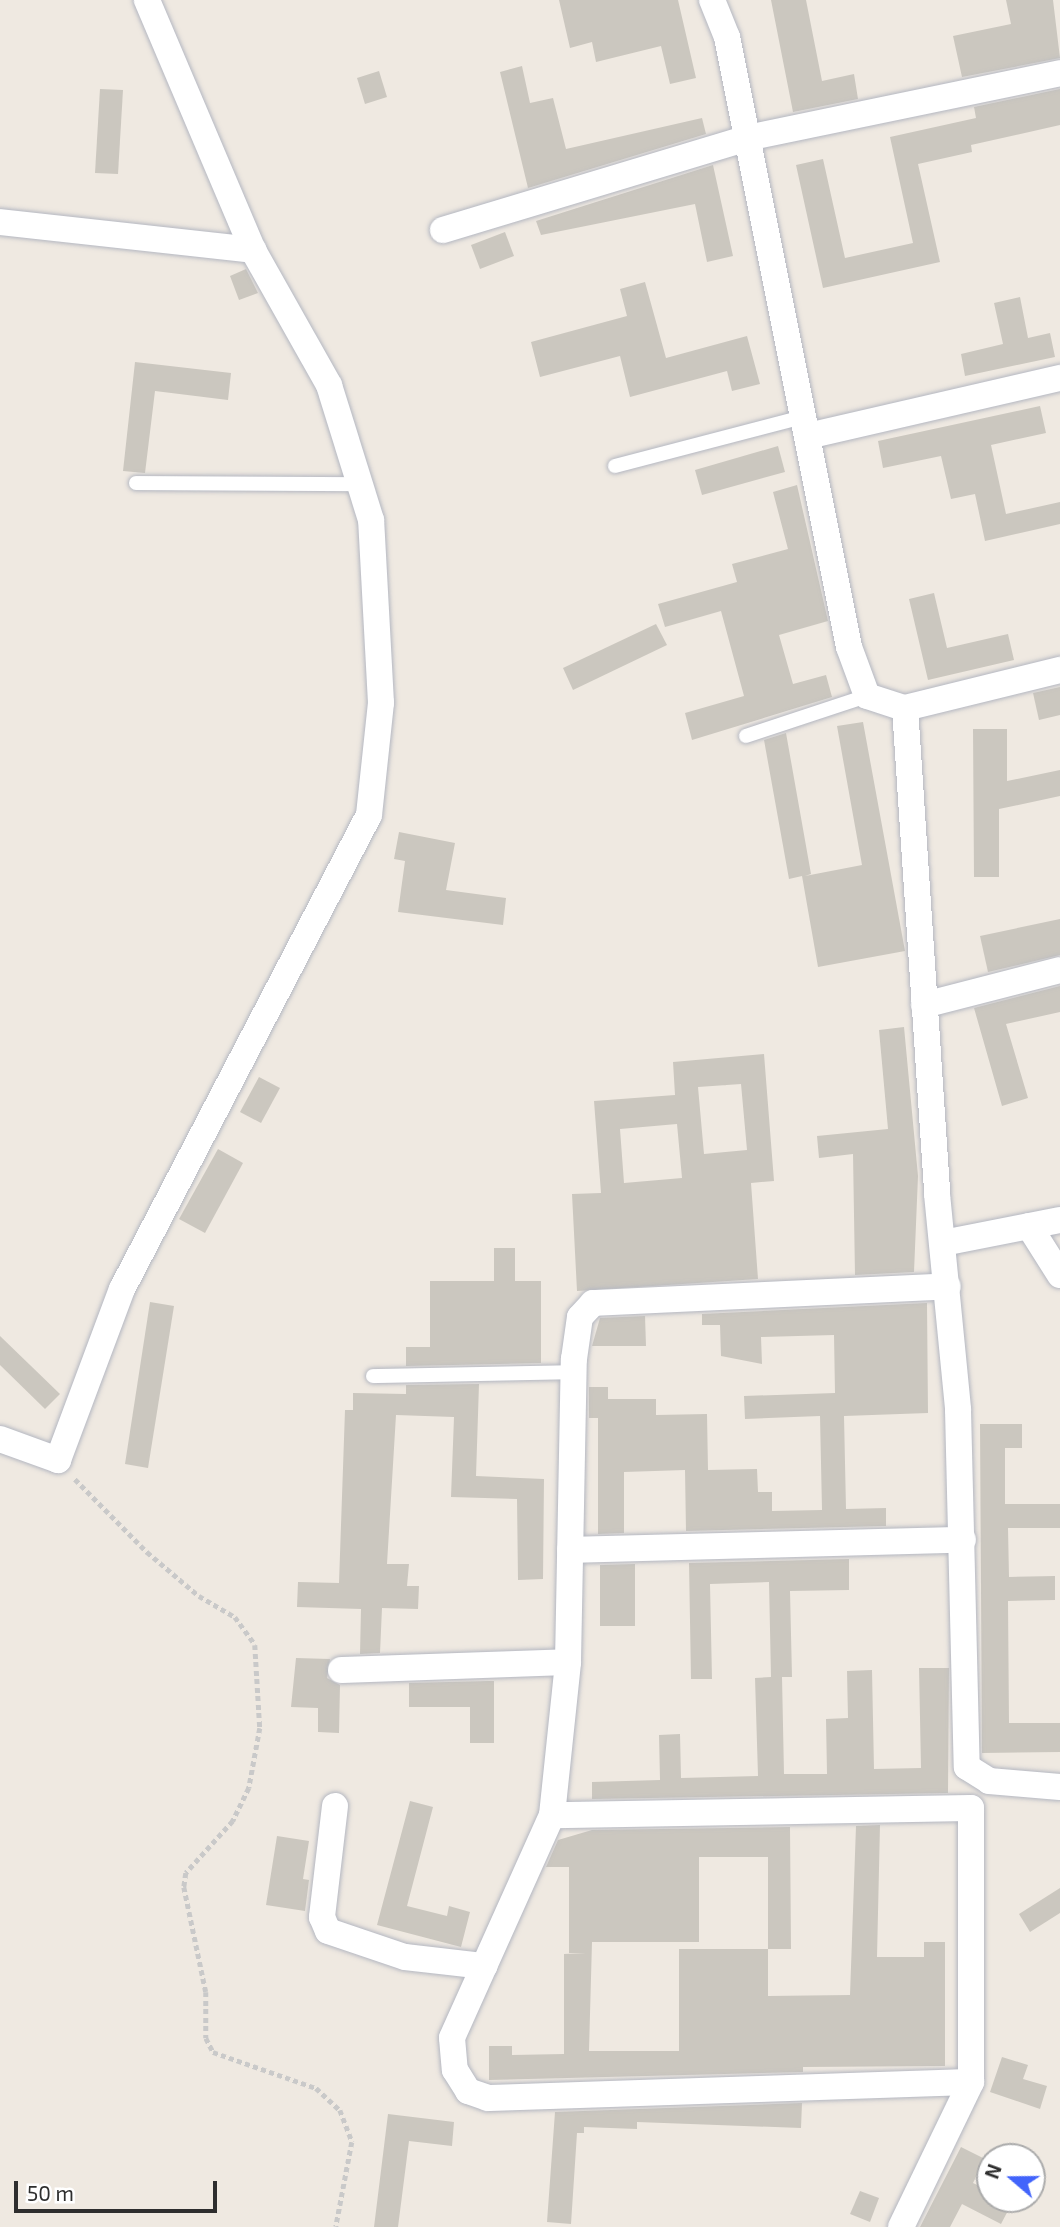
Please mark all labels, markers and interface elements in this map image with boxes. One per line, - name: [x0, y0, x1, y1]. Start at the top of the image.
- north arrow: [976, 2143, 1046, 2213]
- text: N: [980, 2161, 1006, 2182]
- scale bar: [18, 2168, 220, 2212]
- text: 50 m: [27, 2180, 74, 2205]

